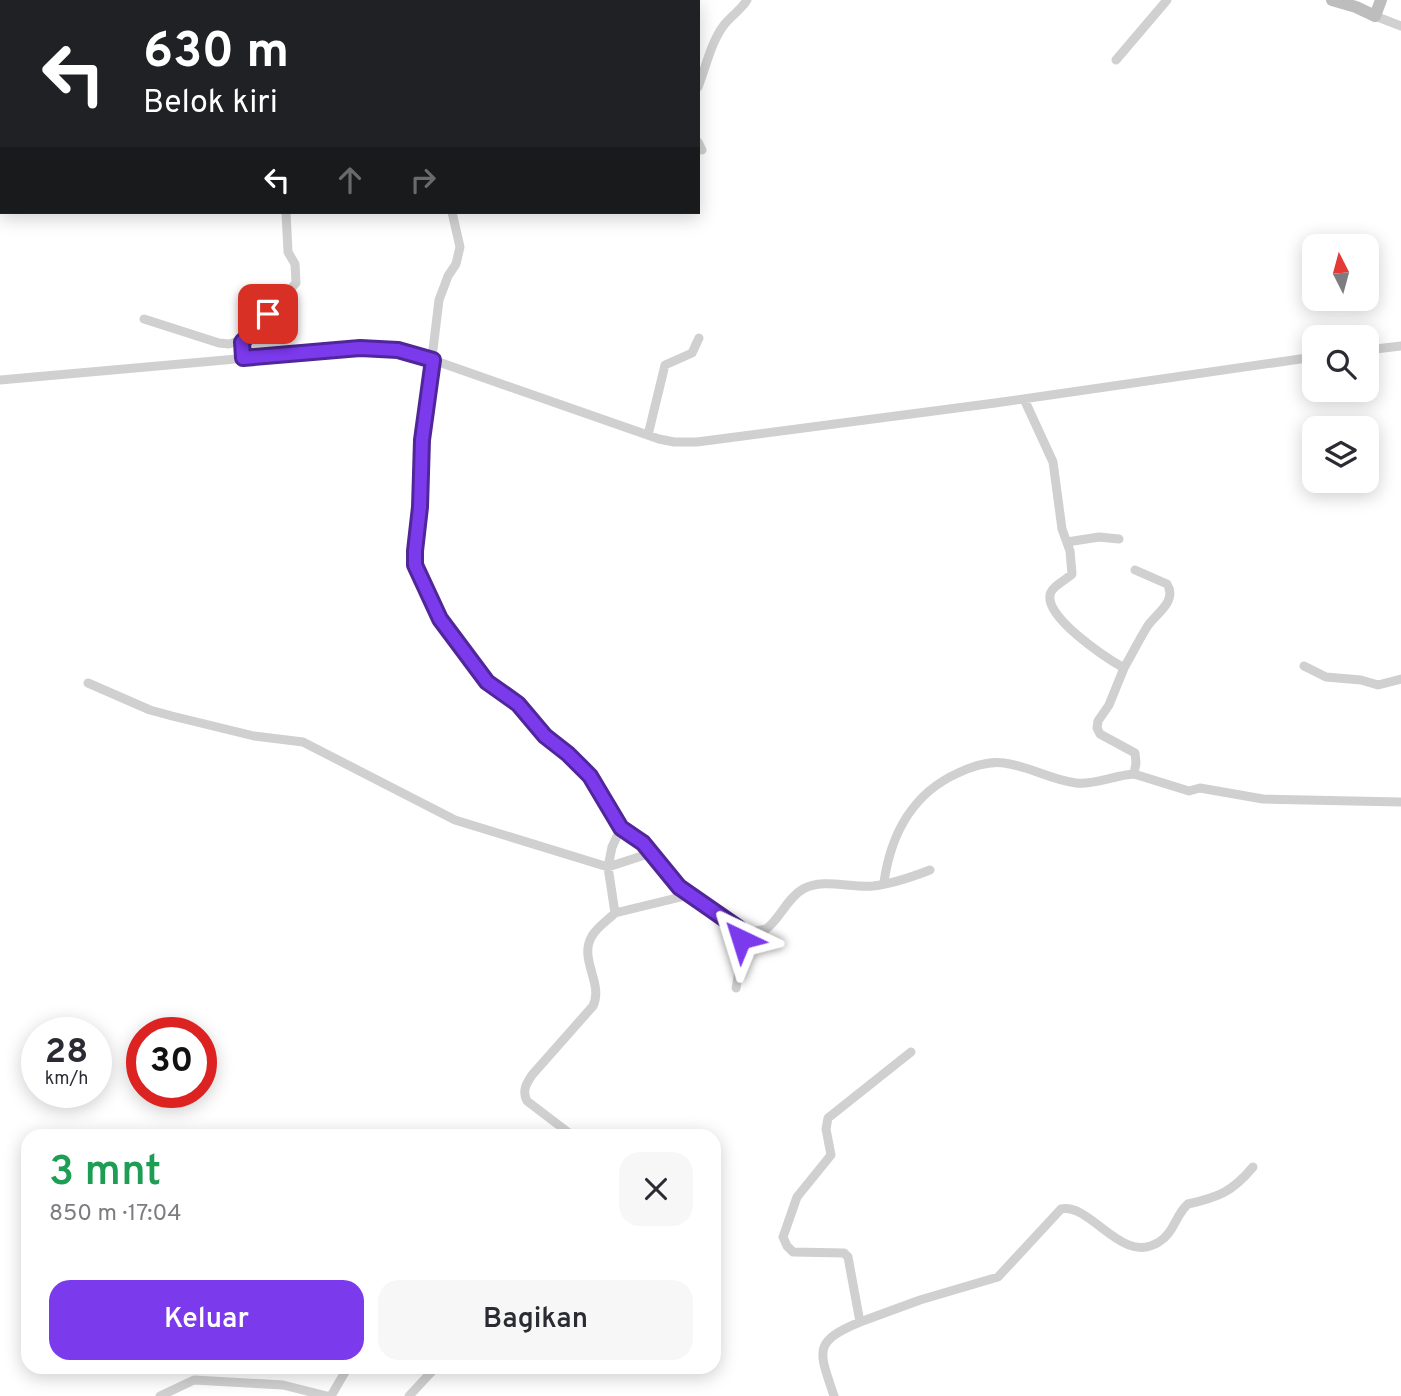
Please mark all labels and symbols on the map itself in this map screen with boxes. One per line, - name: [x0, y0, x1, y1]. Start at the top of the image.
- north arrow: [1302, 234, 1379, 312]
- pin: [238, 284, 298, 344]
- position arrow: [704, 902, 778, 976]
- speed limit sign: 30: [126, 1017, 217, 1108]

